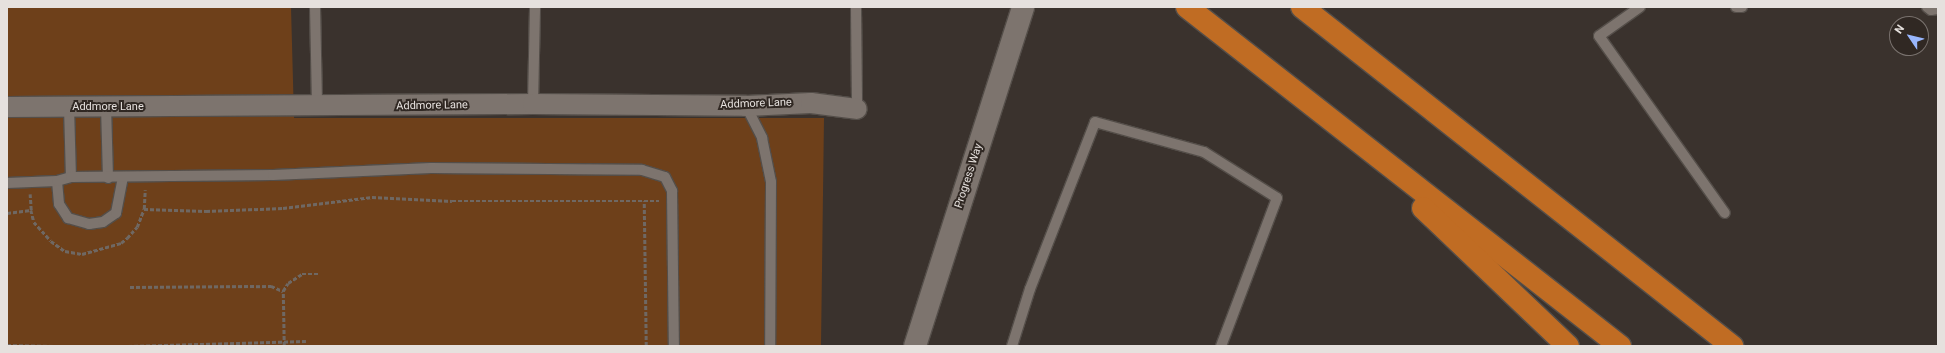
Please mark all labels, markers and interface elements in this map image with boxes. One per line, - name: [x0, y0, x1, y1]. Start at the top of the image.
- north arrow: [1889, 16, 1929, 56]
- text: N: [1892, 23, 1907, 36]
- street label: Addmore Lane: [720, 96, 792, 112]
- street label: Addmore Lane: [396, 99, 468, 113]
- street label: Addmore Lane: [72, 100, 144, 114]
- street label: Progress Way: [952, 142, 986, 210]

